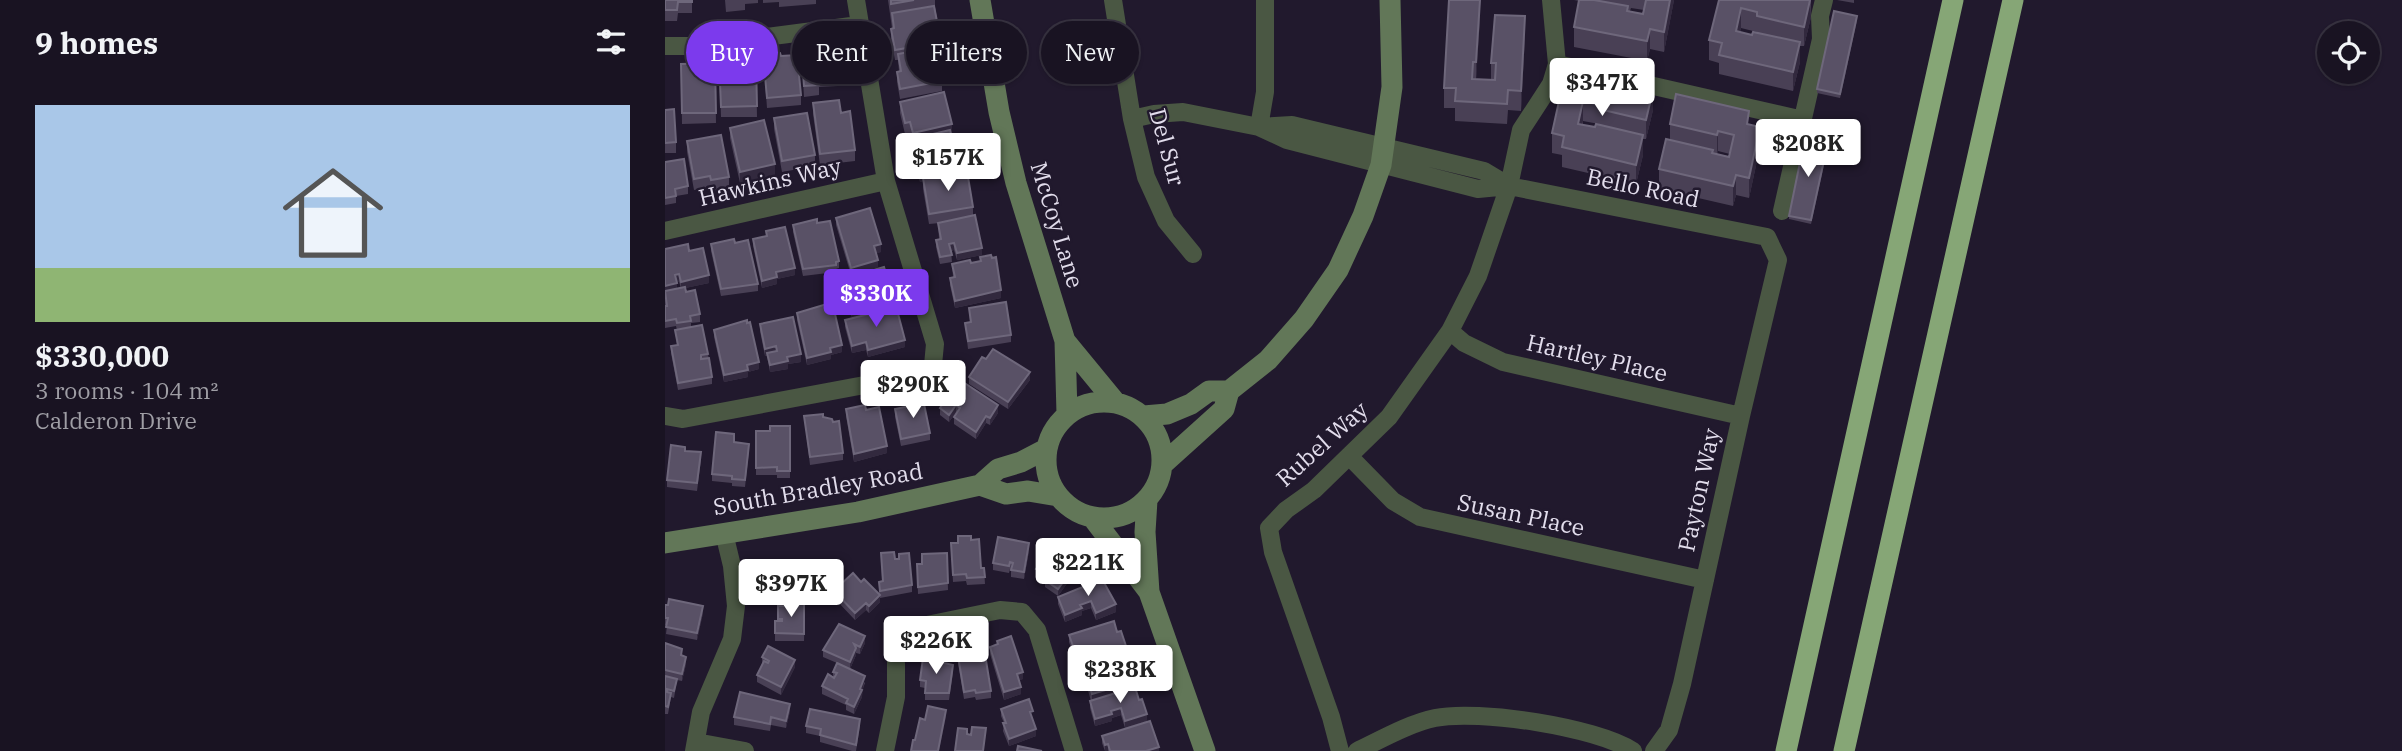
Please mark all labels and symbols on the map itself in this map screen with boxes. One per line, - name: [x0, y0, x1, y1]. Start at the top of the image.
- pin: $347K: [1553, 58, 1651, 118]
- street label: Del Sur: [1143, 105, 1193, 189]
- pin: $208K: [1759, 120, 1857, 179]
- pin: $157K: [899, 134, 997, 193]
- street label: Hawkins Way: [695, 150, 845, 212]
- street label: McCoy Lane: [1025, 158, 1091, 291]
- street label: Bello Road: [1584, 160, 1702, 214]
- pin: $330K: [827, 270, 925, 329]
- street label: Hartley Place: [1524, 326, 1671, 388]
- pin: $290K: [864, 360, 962, 420]
- street label: Rubel Way: [1269, 394, 1374, 492]
- street label: Payton Way: [1670, 425, 1726, 554]
- street label: South Bradley Road: [711, 455, 925, 521]
- street label: Susan Place: [1455, 486, 1588, 542]
- pin: $221K: [1039, 538, 1137, 598]
- pin: $397K: [742, 560, 840, 619]
- pin: $226K: [887, 616, 985, 676]
- pin: $238K: [1071, 646, 1169, 705]

